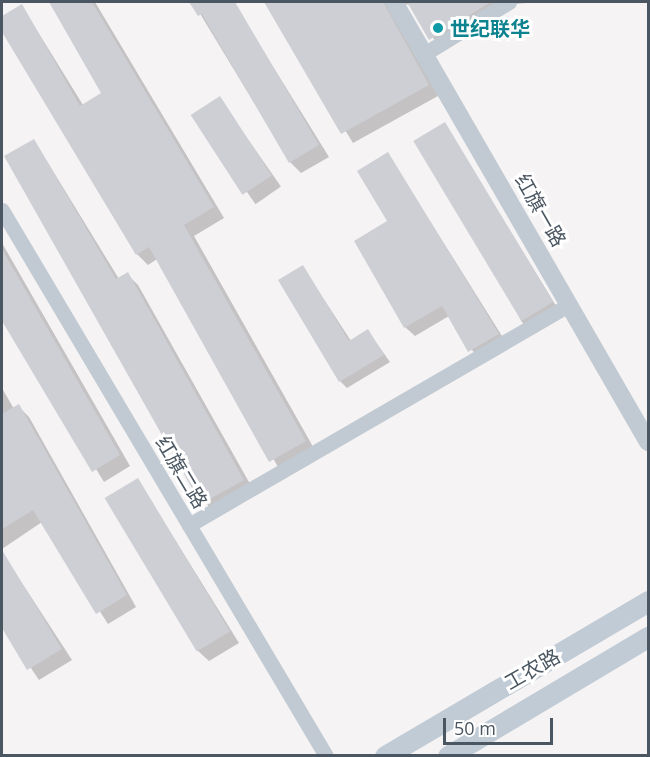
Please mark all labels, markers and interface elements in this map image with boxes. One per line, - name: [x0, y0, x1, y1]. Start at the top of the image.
- place label: 世纪联华: [450, 16, 530, 40]
- marker: 世纪联华: [431, 21, 445, 35]
- street label: 红旗一路: [511, 169, 571, 251]
- street label: 红旗二路: [151, 432, 213, 512]
- street label: 工农路: [500, 644, 564, 694]
- scale bar: [446, 706, 556, 744]
- text: 50 m: [454, 716, 496, 740]

